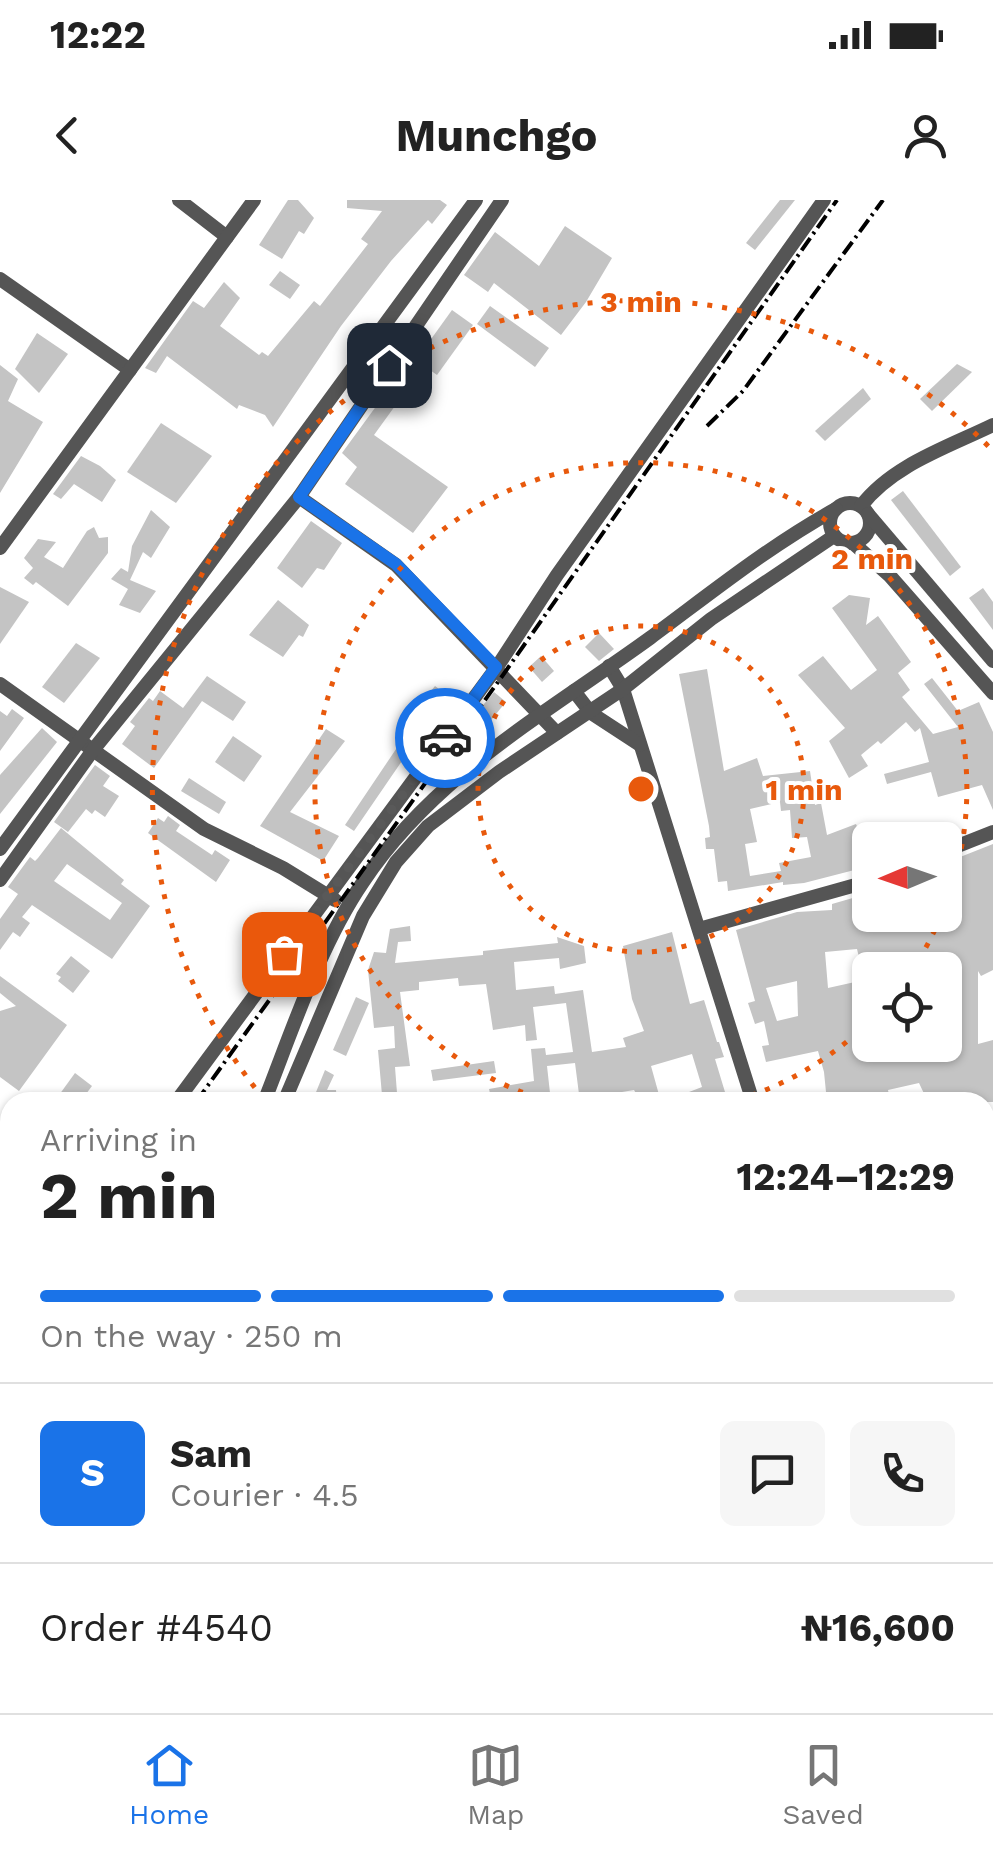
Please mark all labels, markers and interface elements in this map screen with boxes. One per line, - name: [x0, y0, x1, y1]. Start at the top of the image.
- text: 12:22: [50, 13, 146, 57]
- icon: back: [40, 108, 95, 163]
- icon: person: [898, 108, 953, 163]
- text: Munchgo: [395, 109, 598, 162]
- text: 3 min: [600, 284, 682, 319]
- pin: [347, 323, 432, 408]
- icon: home: [362, 338, 417, 393]
- text: 2 min: [831, 541, 913, 576]
- courier: [395, 688, 495, 788]
- icon: car: [418, 711, 473, 766]
- centre of rings: [623, 771, 659, 807]
- text: 1 min: [765, 772, 843, 807]
- north arrow: [852, 822, 962, 932]
- map controls: [852, 822, 962, 1062]
- pin: [242, 912, 327, 997]
- icon: bag: [257, 927, 312, 982]
- button: locate: [852, 952, 962, 1062]
- text: Arriving in: [40, 1121, 197, 1159]
- text: 12:24–12:29: [736, 1155, 955, 1199]
- text: 2 min: [40, 1158, 218, 1234]
- text: On the way · 250 m: [40, 1317, 343, 1355]
- button: chat: [720, 1421, 825, 1526]
- button: phone: [850, 1421, 955, 1526]
- text: Sam: [170, 1432, 252, 1476]
- text: S: [80, 1451, 105, 1495]
- text: Courier · 4.5: [170, 1476, 359, 1514]
- text: Order #4540: [40, 1606, 273, 1650]
- text: ₦16,600: [801, 1606, 955, 1650]
- tab: Home: [129, 1738, 209, 1831]
- tab: Map: [467, 1738, 524, 1831]
- tab: Saved: [783, 1738, 864, 1831]

